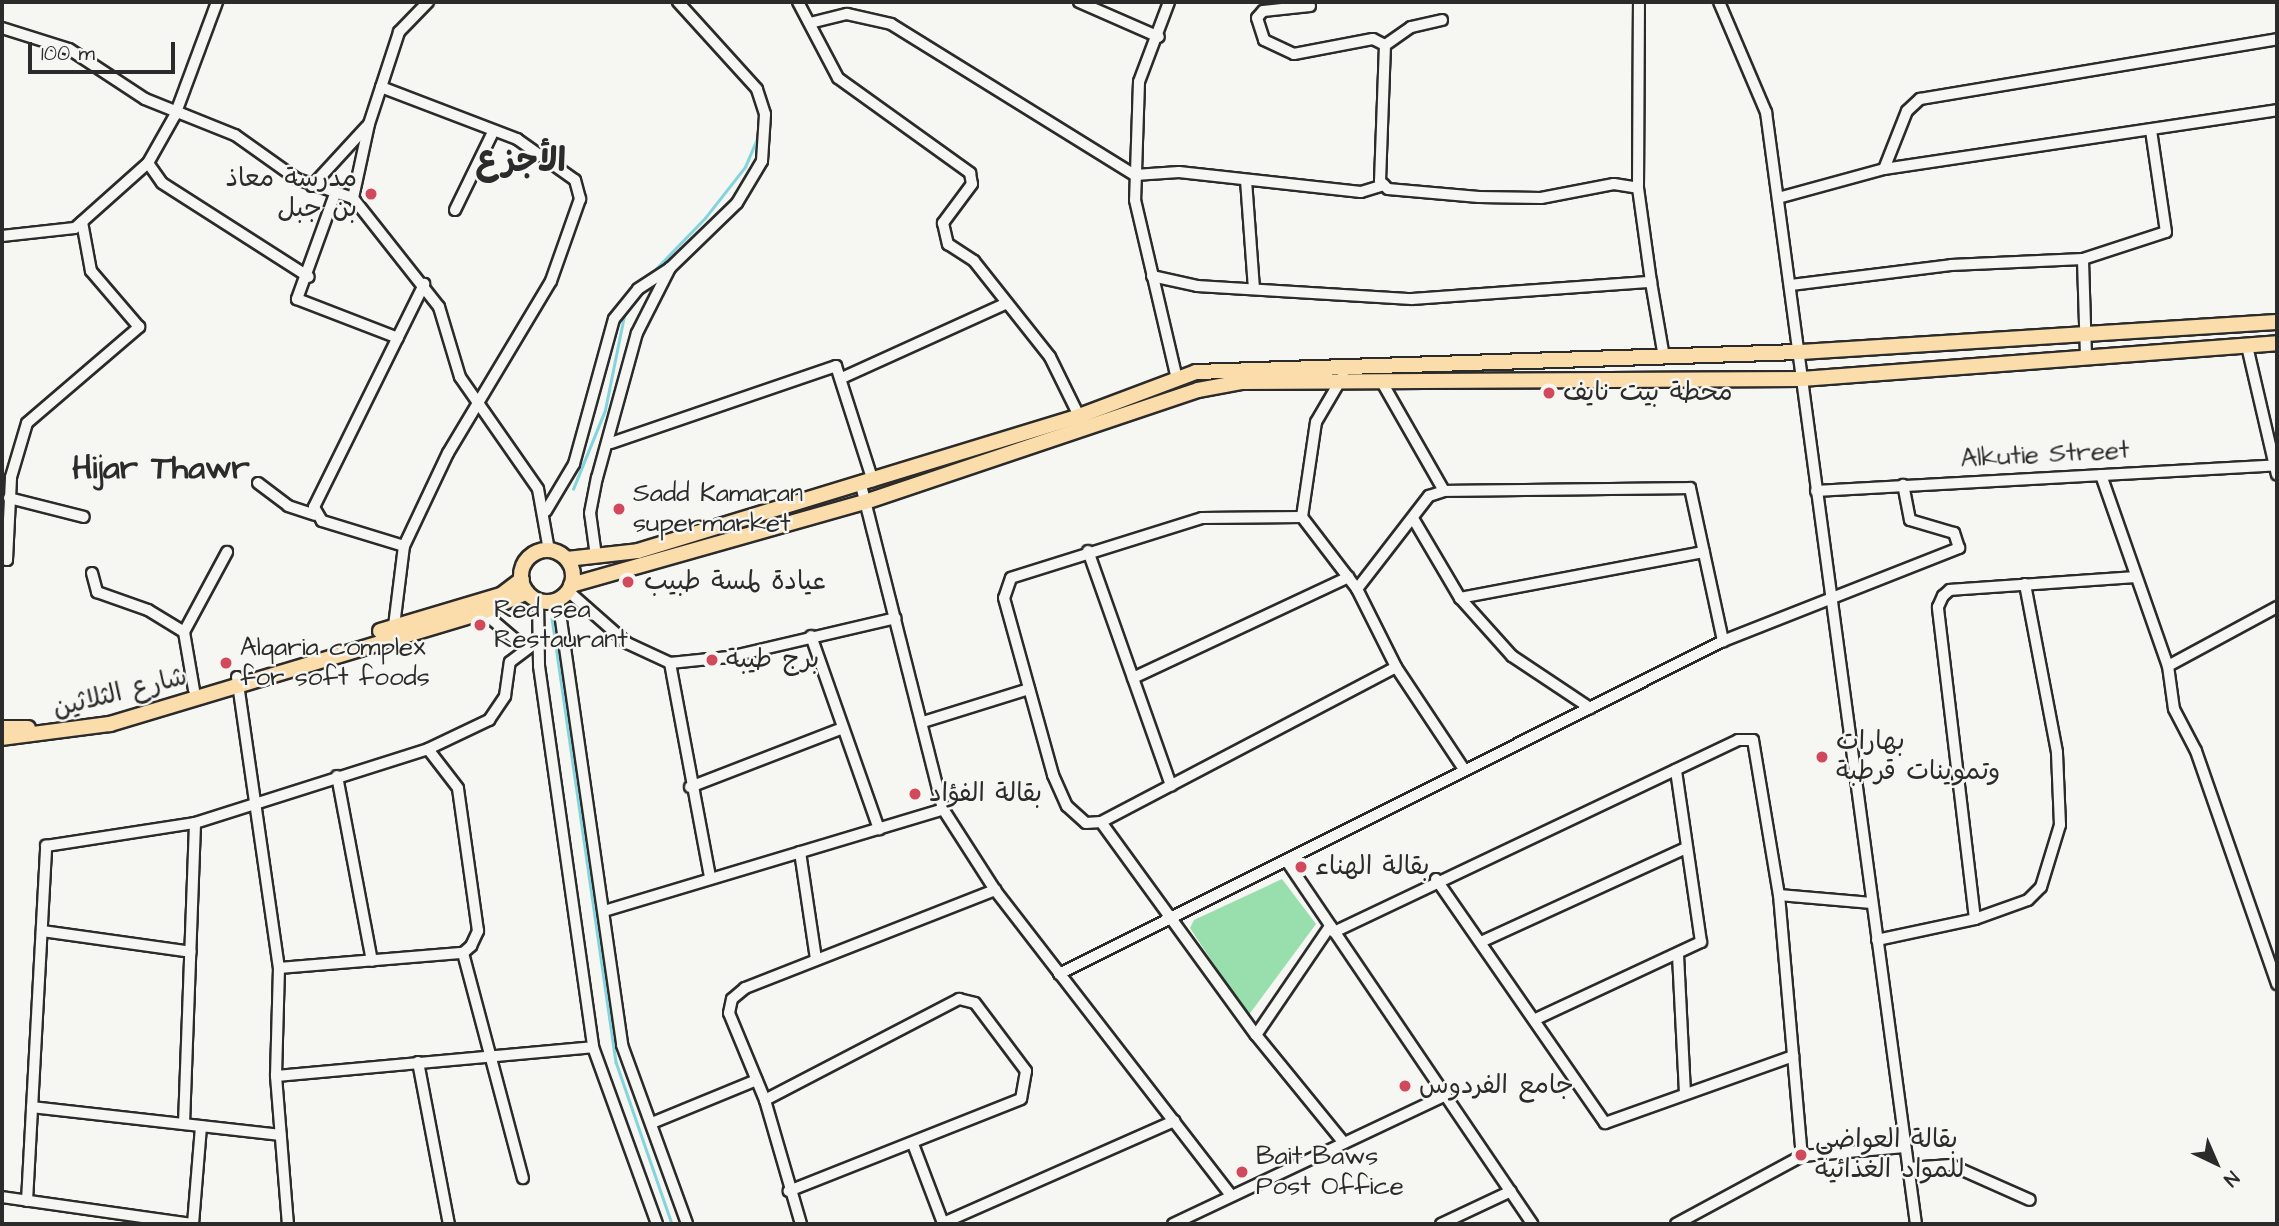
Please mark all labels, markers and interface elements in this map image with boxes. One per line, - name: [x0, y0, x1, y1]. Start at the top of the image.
- scale bar: [32, 28, 178, 72]
- text: 100 m: [41, 39, 95, 68]
- district label: الأجزع: [476, 142, 566, 182]
- place label: مدرسة معاذ بن جبل: [226, 163, 357, 224]
- marker: مدرسة معاذ بن جبل: [363, 186, 379, 202]
- place label: محطة بيت نايف: [1563, 377, 1733, 409]
- marker: محطة بيت نايف: [1541, 385, 1557, 401]
- street label: Alkutie Street: [1960, 435, 2130, 475]
- district label: Hijar Thawr: [72, 449, 250, 489]
- place label: Sadd Kamaran supermarket: [633, 478, 803, 540]
- marker: Sadd Kamaran supermarket: [611, 501, 627, 517]
- place label: عيادة لمسة طبيب: [644, 566, 826, 598]
- marker: عيادة لمسة طبيب: [618, 572, 638, 592]
- place label: Red sea Restaurant: [494, 594, 628, 656]
- marker: Red sea Restaurant: [472, 617, 488, 633]
- place label: Alqaria complex for soft foods: [240, 632, 430, 694]
- place label: برج طيبة: [726, 644, 819, 676]
- marker: برج طيبة: [704, 652, 720, 668]
- marker: Alqaria complex for soft foods: [218, 655, 234, 671]
- street label: شارع الثلاثين: [50, 661, 190, 725]
- place label: بهارات وتموينات قرطبة: [1836, 726, 2000, 788]
- marker: بهارات وتموينات قرطبة: [1814, 749, 1830, 765]
- place label: بقالة الفؤاد: [929, 778, 1042, 810]
- marker: بقالة الفؤاد: [907, 786, 923, 802]
- place label: بقالة الهناء: [1315, 851, 1430, 883]
- marker: بقالة الهناء: [1293, 859, 1309, 875]
- place label: جامع الفردوس: [1419, 1070, 1574, 1102]
- marker: جامع الفردوس: [1397, 1078, 1413, 1094]
- place label: بقالة العواضي للمواد الغذائية: [1815, 1124, 1965, 1186]
- north arrow: [2181, 1128, 2251, 1198]
- place label: Bait Baws Post Office: [1256, 1141, 1404, 1202]
- marker: بقالة العواضي للمواد الغذائية: [1793, 1147, 1809, 1163]
- marker: Bait Baws Post Office: [1234, 1164, 1250, 1180]
- text: N: [2217, 1165, 2245, 1192]

